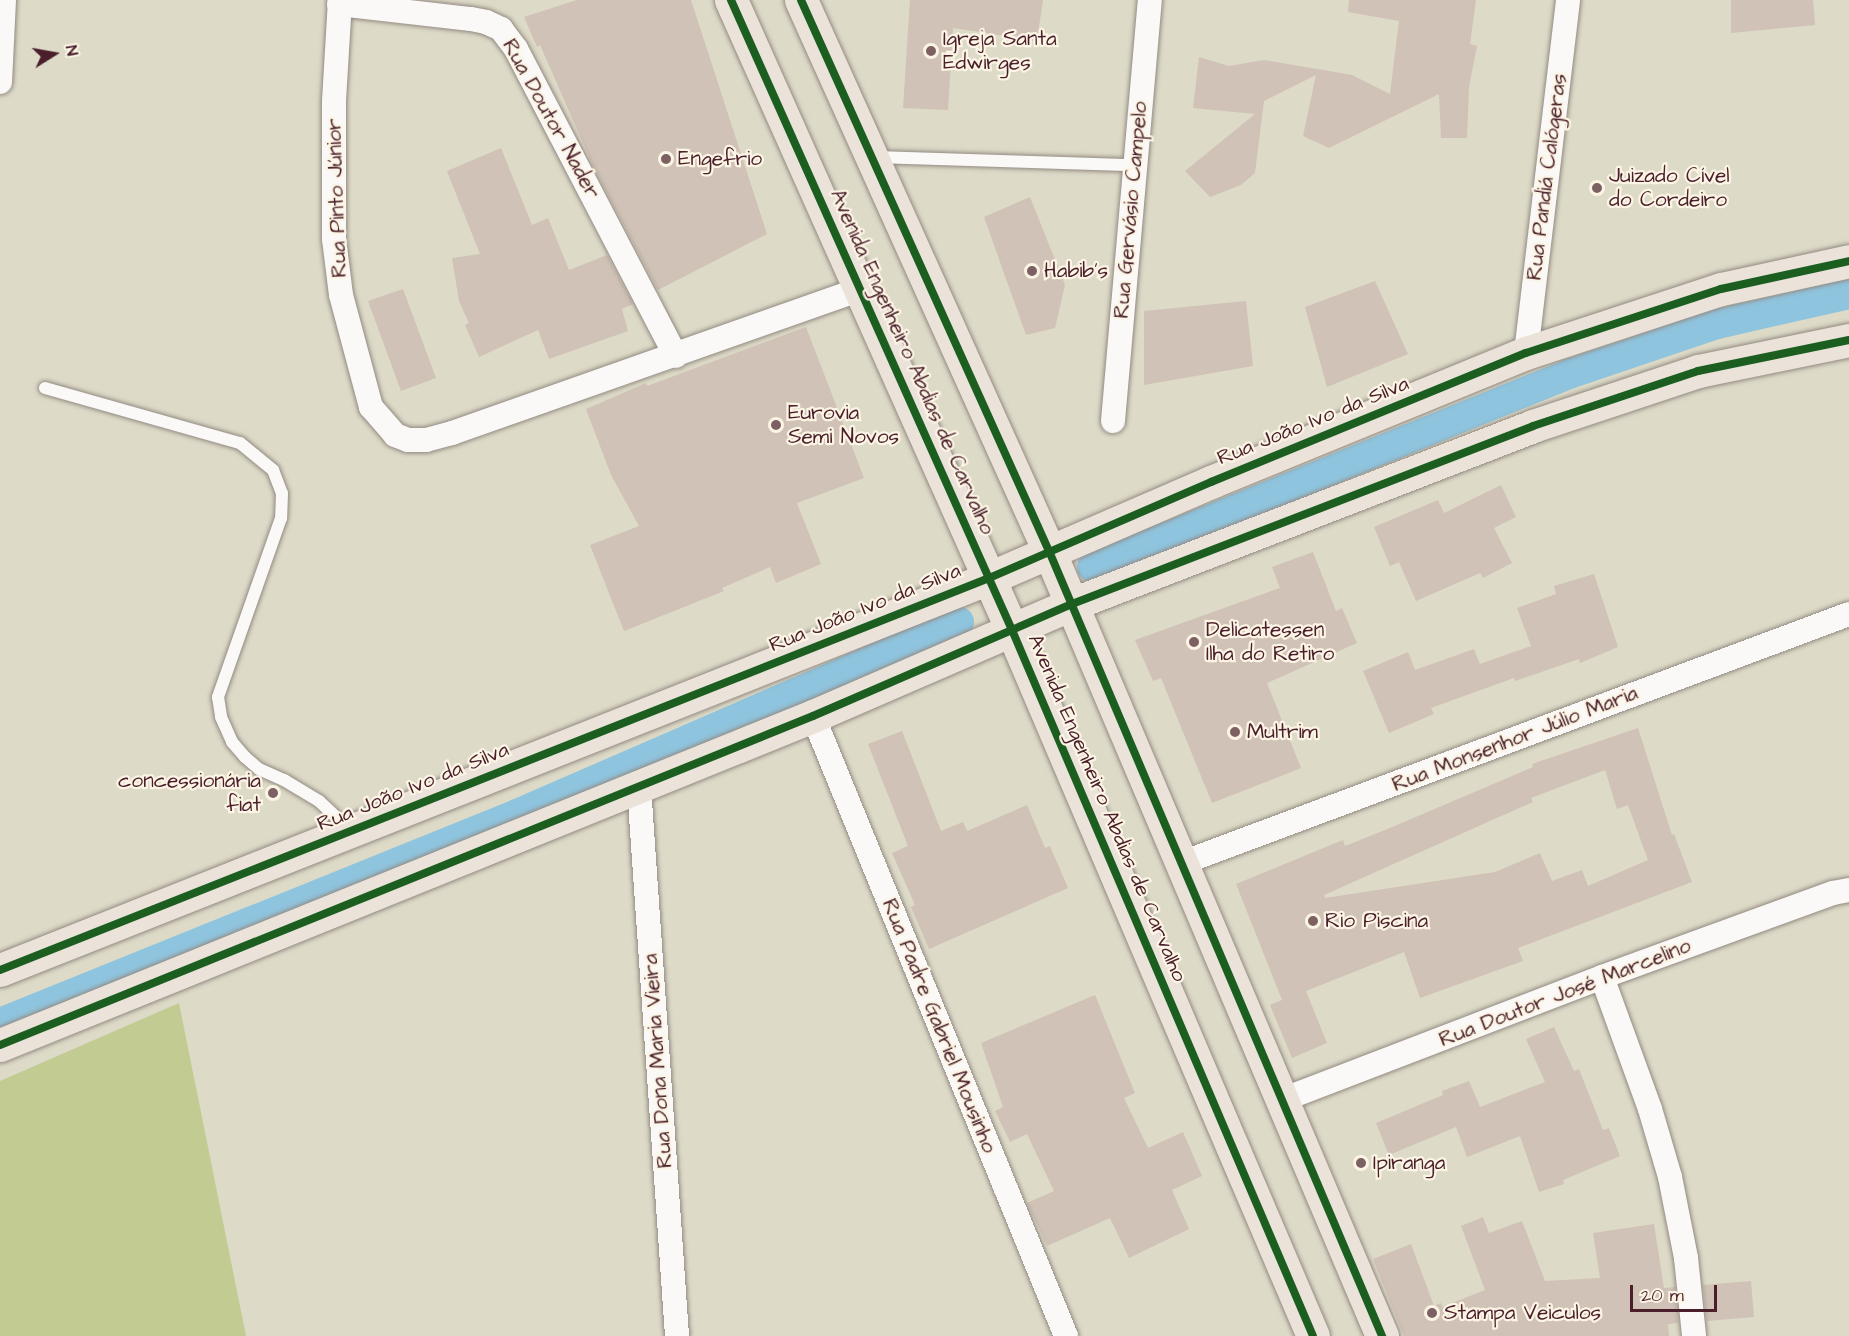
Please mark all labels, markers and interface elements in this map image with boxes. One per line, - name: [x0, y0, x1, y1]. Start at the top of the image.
- north arrow: [24, 24, 84, 84]
- place label: Igreja Santa Edwirges: [943, 26, 1057, 76]
- street label: Rua Doutor Nader: [497, 35, 605, 203]
- text: N: [60, 44, 83, 58]
- marker: Igreja Santa Edwirges: [924, 44, 938, 58]
- street label: Rua Pandiá Calógeras: [1522, 72, 1572, 282]
- street label: Rua Gervásio Campelo: [1109, 100, 1153, 320]
- street label: Rua Pinto Júnior: [322, 118, 352, 278]
- place label: Engefrio: [678, 146, 762, 172]
- marker: Engefrio: [659, 152, 673, 166]
- place label: Juizado Cível do Cordeiro: [1609, 163, 1730, 213]
- marker: Juizado Cível do Cordeiro: [1590, 181, 1604, 195]
- street label: Avenida Engenheiro Abdias de Carvalho: [824, 185, 1000, 539]
- place label: Habib's: [1044, 258, 1108, 284]
- marker: Habib's: [1025, 264, 1039, 278]
- street label: Rua João Ivo da Silva: [1214, 371, 1412, 471]
- place label: Eurovia Semi Novos: [788, 400, 899, 450]
- marker: Eurovia Semi Novos: [769, 418, 783, 432]
- street label: Rua João Ivo da Silva: [766, 558, 964, 658]
- place label: Delicatessen Ilha do Retiro: [1206, 617, 1334, 667]
- street label: Avenida Engenheiro Abdias de Carvalho: [1022, 630, 1192, 986]
- marker: Delicatessen Ilha do Retiro: [1187, 635, 1201, 649]
- street label: Rua Monsenhor Júlio Maria: [1389, 680, 1641, 798]
- place label: Multrim: [1247, 719, 1318, 745]
- marker: Multrim: [1228, 725, 1242, 739]
- street label: Rua João Ivo da Silva: [314, 737, 512, 837]
- place label: concessionária fiat: [118, 768, 261, 818]
- marker: concessionária fiat: [266, 786, 280, 800]
- street label: Rua Padre Gabriel Mousinho: [876, 895, 1002, 1157]
- place label: Rio Piscina: [1325, 908, 1428, 934]
- marker: Rio Piscina: [1306, 914, 1320, 928]
- street label: Rua Doutor José Marcelino: [1436, 933, 1694, 1053]
- street label: Rua Dona Maria Vieira: [638, 953, 678, 1169]
- place label: Ipiranga: [1373, 1150, 1445, 1176]
- marker: Ipiranga: [1354, 1156, 1368, 1170]
- scale bar: [1633, 1273, 1720, 1311]
- text: 20 m: [1641, 1283, 1684, 1308]
- place label: Stampa Veiculos: [1444, 1300, 1601, 1326]
- marker: Stampa Veiculos: [1425, 1306, 1439, 1320]

